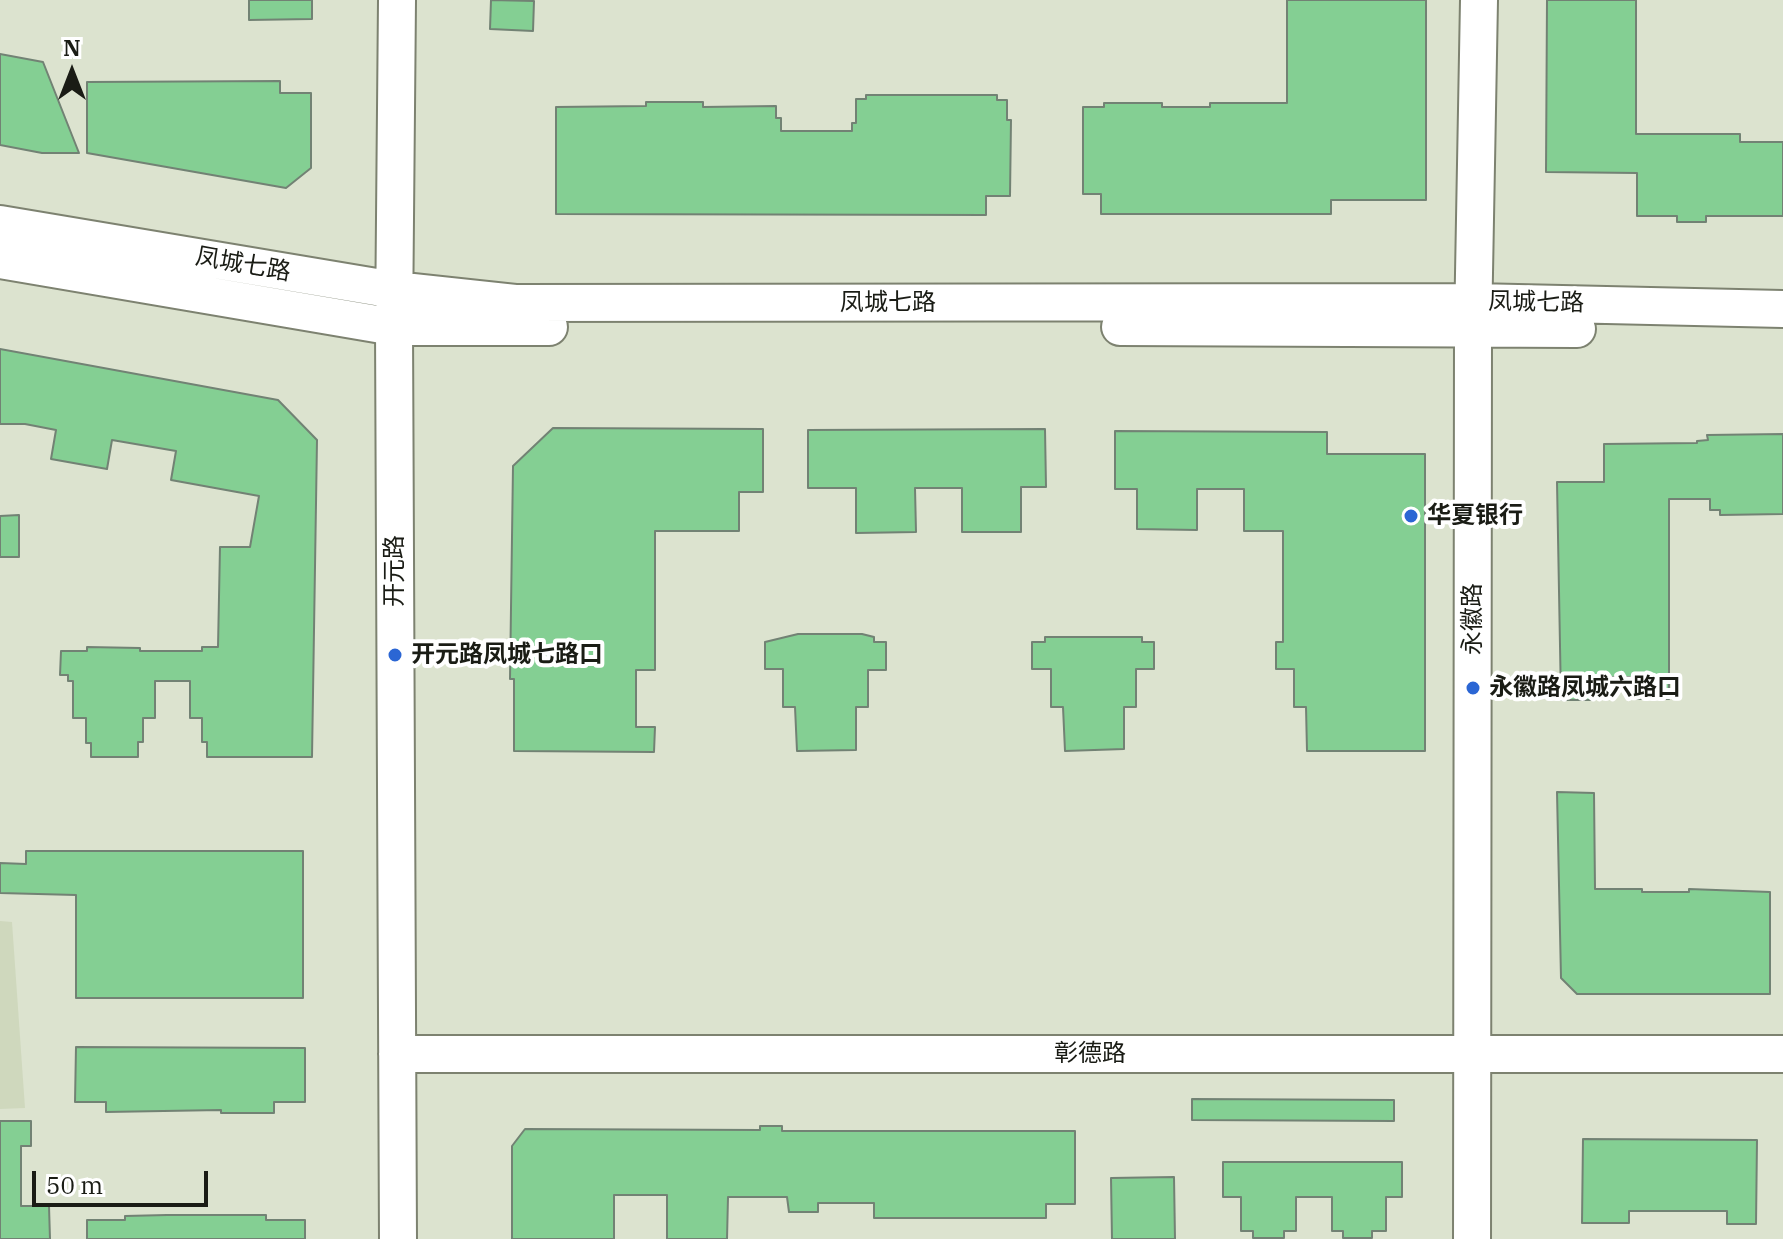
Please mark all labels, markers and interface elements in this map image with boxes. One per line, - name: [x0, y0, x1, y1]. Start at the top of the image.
- north arrow: [32, 32, 112, 112]
- text: N: [63, 33, 81, 62]
- street label: 凤城七路: [193, 242, 293, 288]
- street label: 凤城七路: [1488, 288, 1584, 318]
- street label: 凤城七路: [840, 289, 936, 317]
- place label: 华夏银行: [1427, 502, 1523, 530]
- marker: 华夏银行: [1402, 507, 1420, 525]
- street label: 开元路: [381, 535, 409, 607]
- street label: 永徽路: [1459, 583, 1487, 655]
- place label: 开元路凤城七路口: [411, 641, 603, 669]
- marker: 开元路凤城七路口: [386, 646, 404, 664]
- place label: 永徽路凤城六路口: [1489, 674, 1681, 702]
- marker: 永徽路凤城六路口: [1464, 679, 1482, 697]
- street label: 彰德路: [1054, 1040, 1126, 1068]
- scale bar: [36, 1155, 212, 1205]
- text: 50 m: [46, 1169, 103, 1201]

